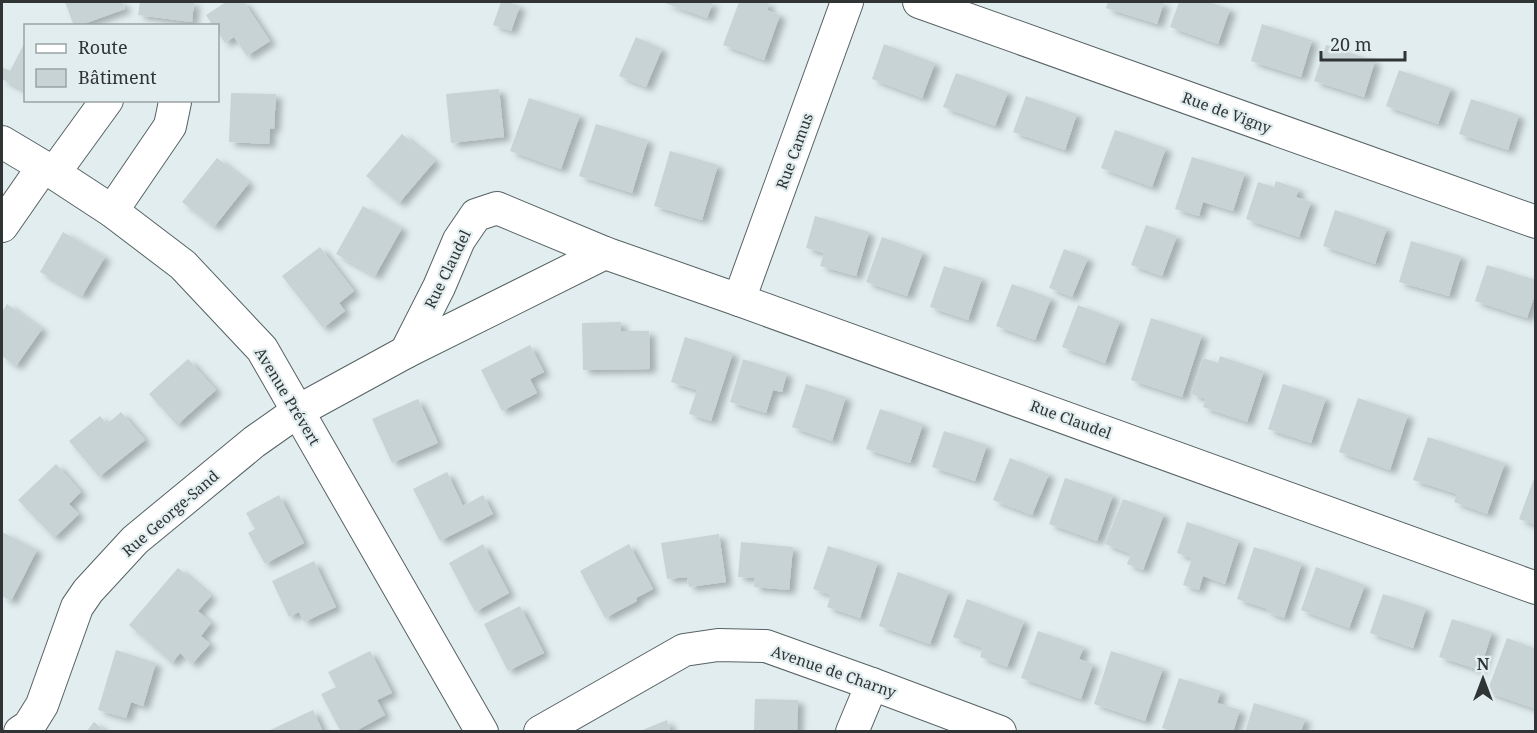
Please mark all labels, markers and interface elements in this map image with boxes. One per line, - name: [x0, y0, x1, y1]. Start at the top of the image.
- legend: [24, 24, 219, 102]
- scale bar: [1321, 24, 1405, 62]
- text: 20 m: [1330, 32, 1372, 56]
- text: Route: [78, 35, 128, 59]
- text: Bâtiment: [78, 65, 157, 89]
- street label: Rue de Vigny: [1180, 87, 1275, 138]
- street label: Rue Camus: [771, 110, 817, 192]
- street label: Rue Claudel: [419, 226, 475, 312]
- street label: Avenue Prévert: [251, 343, 325, 449]
- street label: Rue Claudel: [1028, 395, 1115, 443]
- street label: Rue George-Sand: [117, 465, 223, 561]
- street label: Avenue de Charny: [769, 640, 900, 702]
- north arrow: [1453, 649, 1513, 709]
- text: N: [1477, 653, 1490, 675]

